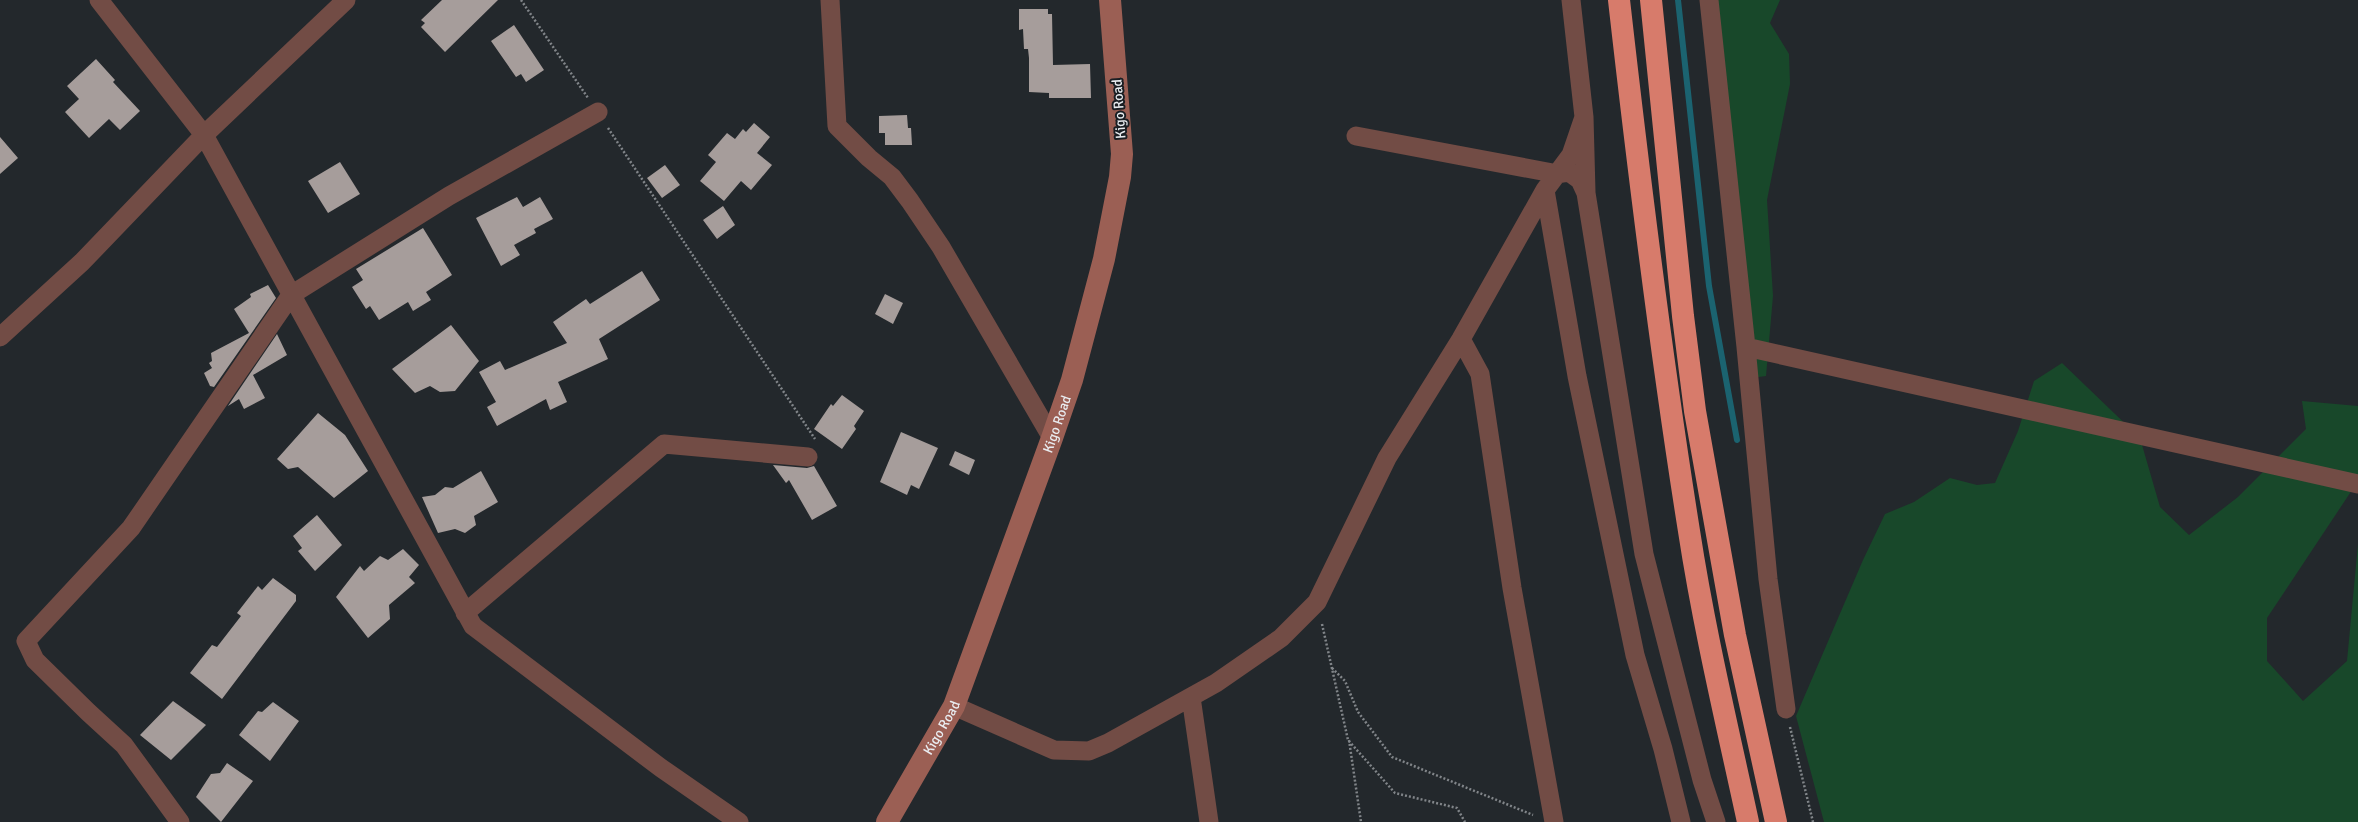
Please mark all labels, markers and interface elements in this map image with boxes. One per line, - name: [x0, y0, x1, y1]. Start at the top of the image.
- street label: Kigo Road: [1108, 79, 1130, 139]
- street label: Kigo Road: [1039, 393, 1075, 455]
- street label: Kigo Road: [919, 698, 964, 758]

